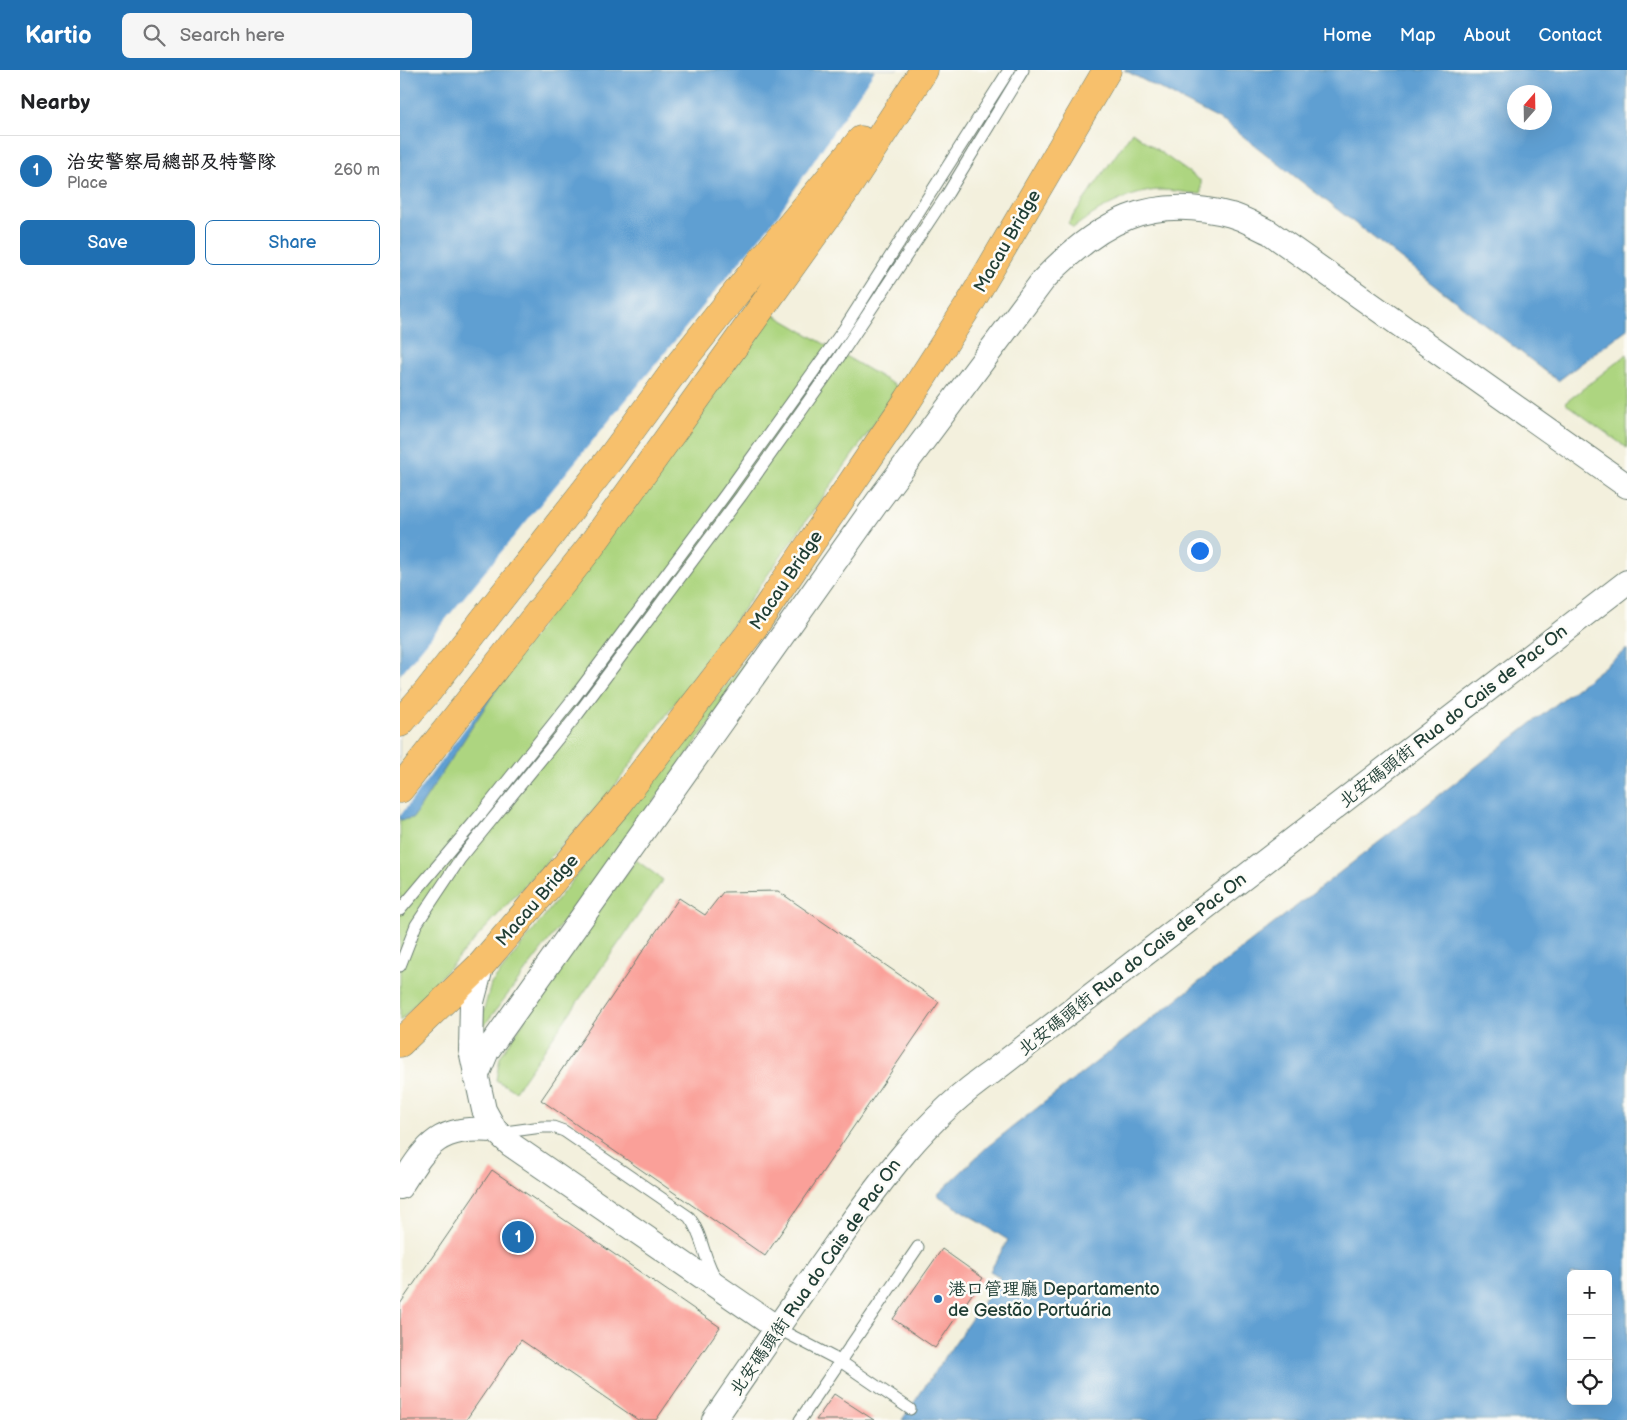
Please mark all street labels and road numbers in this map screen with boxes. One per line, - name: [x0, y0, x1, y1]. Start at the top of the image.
- street label: Macau Bridge: [970, 186, 1045, 296]
- street label: Macau Bridge: [746, 527, 827, 634]
- street label: 北安碼頭街 Rua do Cais de Pac On: [1335, 621, 1572, 812]
- street label: Macau Bridge: [492, 850, 583, 951]
- street label: 北安碼頭街 Rua do Cais de Pac On: [1014, 869, 1251, 1060]
- street label: 北安碼頭街 Rua do Cais de Pac On: [725, 1155, 905, 1400]

